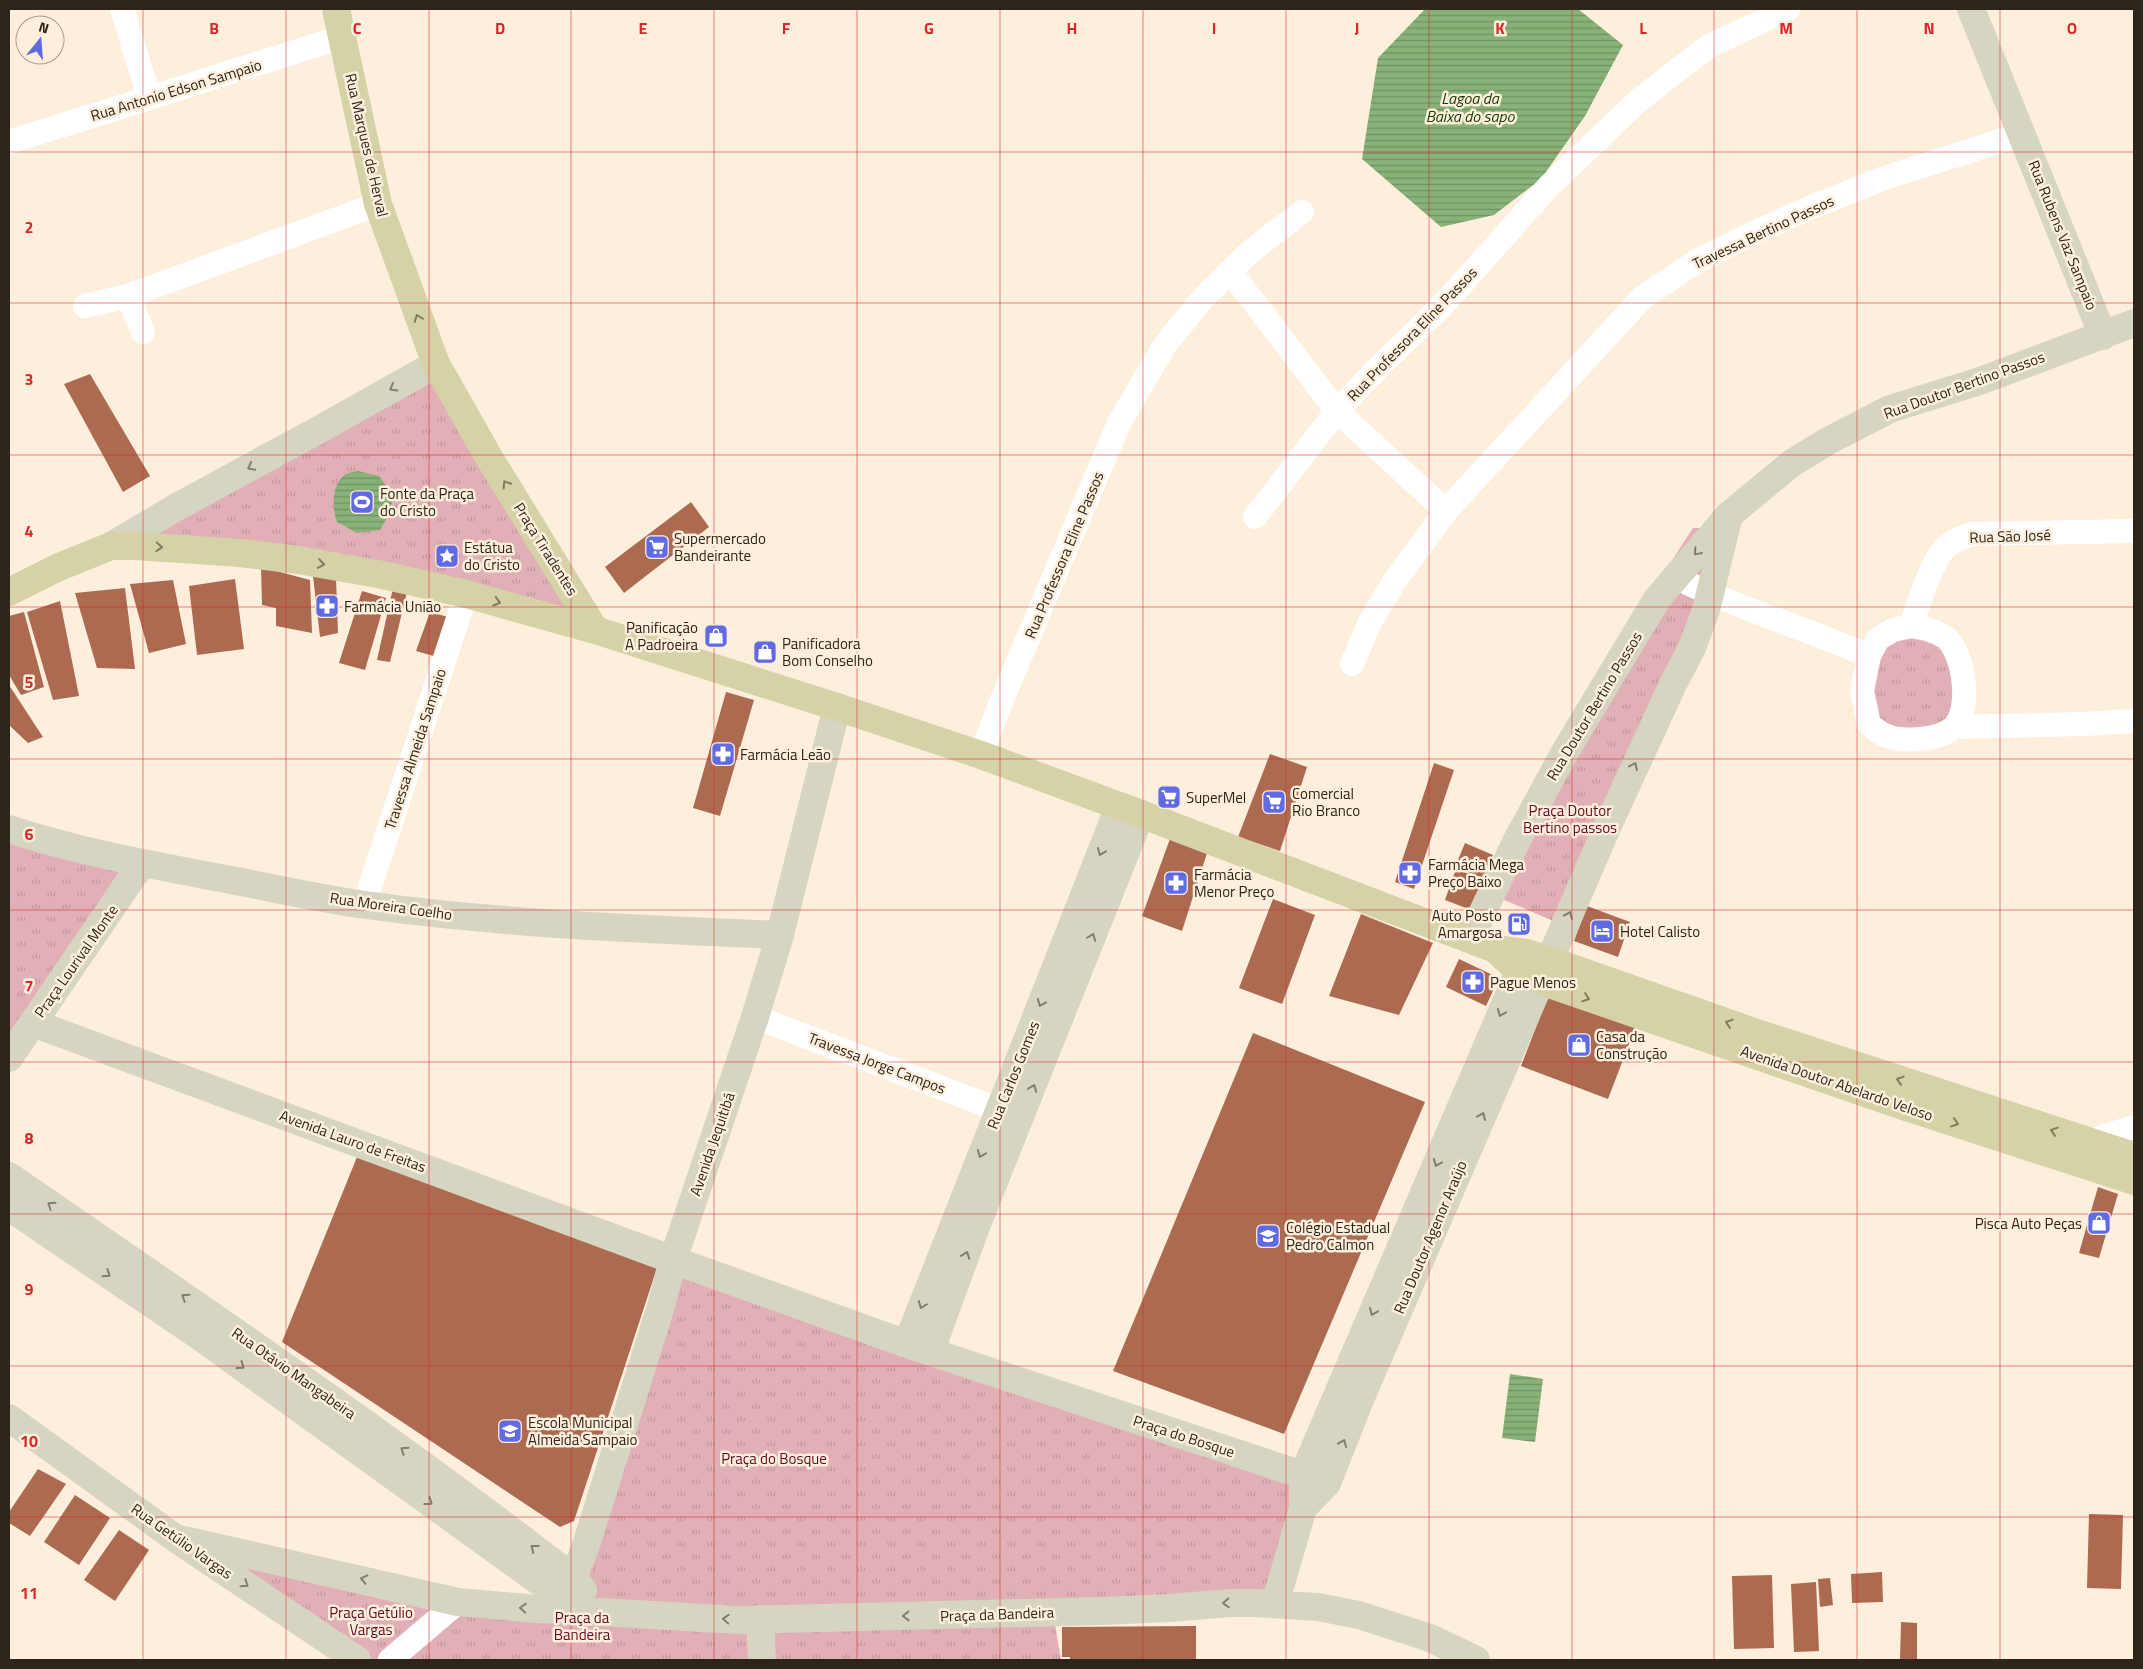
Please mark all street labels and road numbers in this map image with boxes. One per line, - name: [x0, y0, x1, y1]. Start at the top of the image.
- street label: Rua Antonio Edson Sampaio: [88, 53, 264, 127]
- street label: Rua Marques de Herval: [339, 71, 395, 219]
- street label: Rua Rubens Vaz Sampaio: [2022, 157, 2104, 313]
- street label: Travessa Bertino Passos: [1689, 189, 1838, 275]
- street label: Rua Professora Eline Passos: [1341, 262, 1483, 406]
- street label: Rua Doutor Bertino Passos: [1880, 345, 2048, 425]
- street label: Rua Professora Eline Passos: [1018, 468, 1110, 642]
- street label: Praça Tiradentes: [508, 498, 584, 600]
- street label: Rua São José: [1969, 523, 2051, 549]
- street label: Rua Doutor Bertino Passos: [1540, 627, 1648, 785]
- street label: Travessa Almeida Sampaio: [378, 665, 452, 832]
- street label: Rua Moreira Coelho: [328, 886, 454, 926]
- street label: Praça Lourival Monte: [28, 900, 124, 1022]
- street label: Rua Carlos Gomes: [981, 1017, 1045, 1133]
- street label: Travessa Jorge Campos: [805, 1026, 949, 1100]
- street label: Avenida Doutor Abelardo Veloso: [1738, 1039, 1936, 1127]
- street label: Avenida Jequitibá: [683, 1089, 741, 1199]
- street label: Avenida Lauro de Freitas: [277, 1104, 429, 1178]
- street label: Rua Doutor Agenor Araújo: [1387, 1157, 1473, 1317]
- street label: Rua Otávio Mangabeira: [227, 1321, 361, 1425]
- street label: Praça do Bosque: [1130, 1409, 1238, 1463]
- street label: Rua Getúlio Vargas: [127, 1497, 237, 1585]
- street label: Praça da Bandeira: [940, 1601, 1055, 1627]

